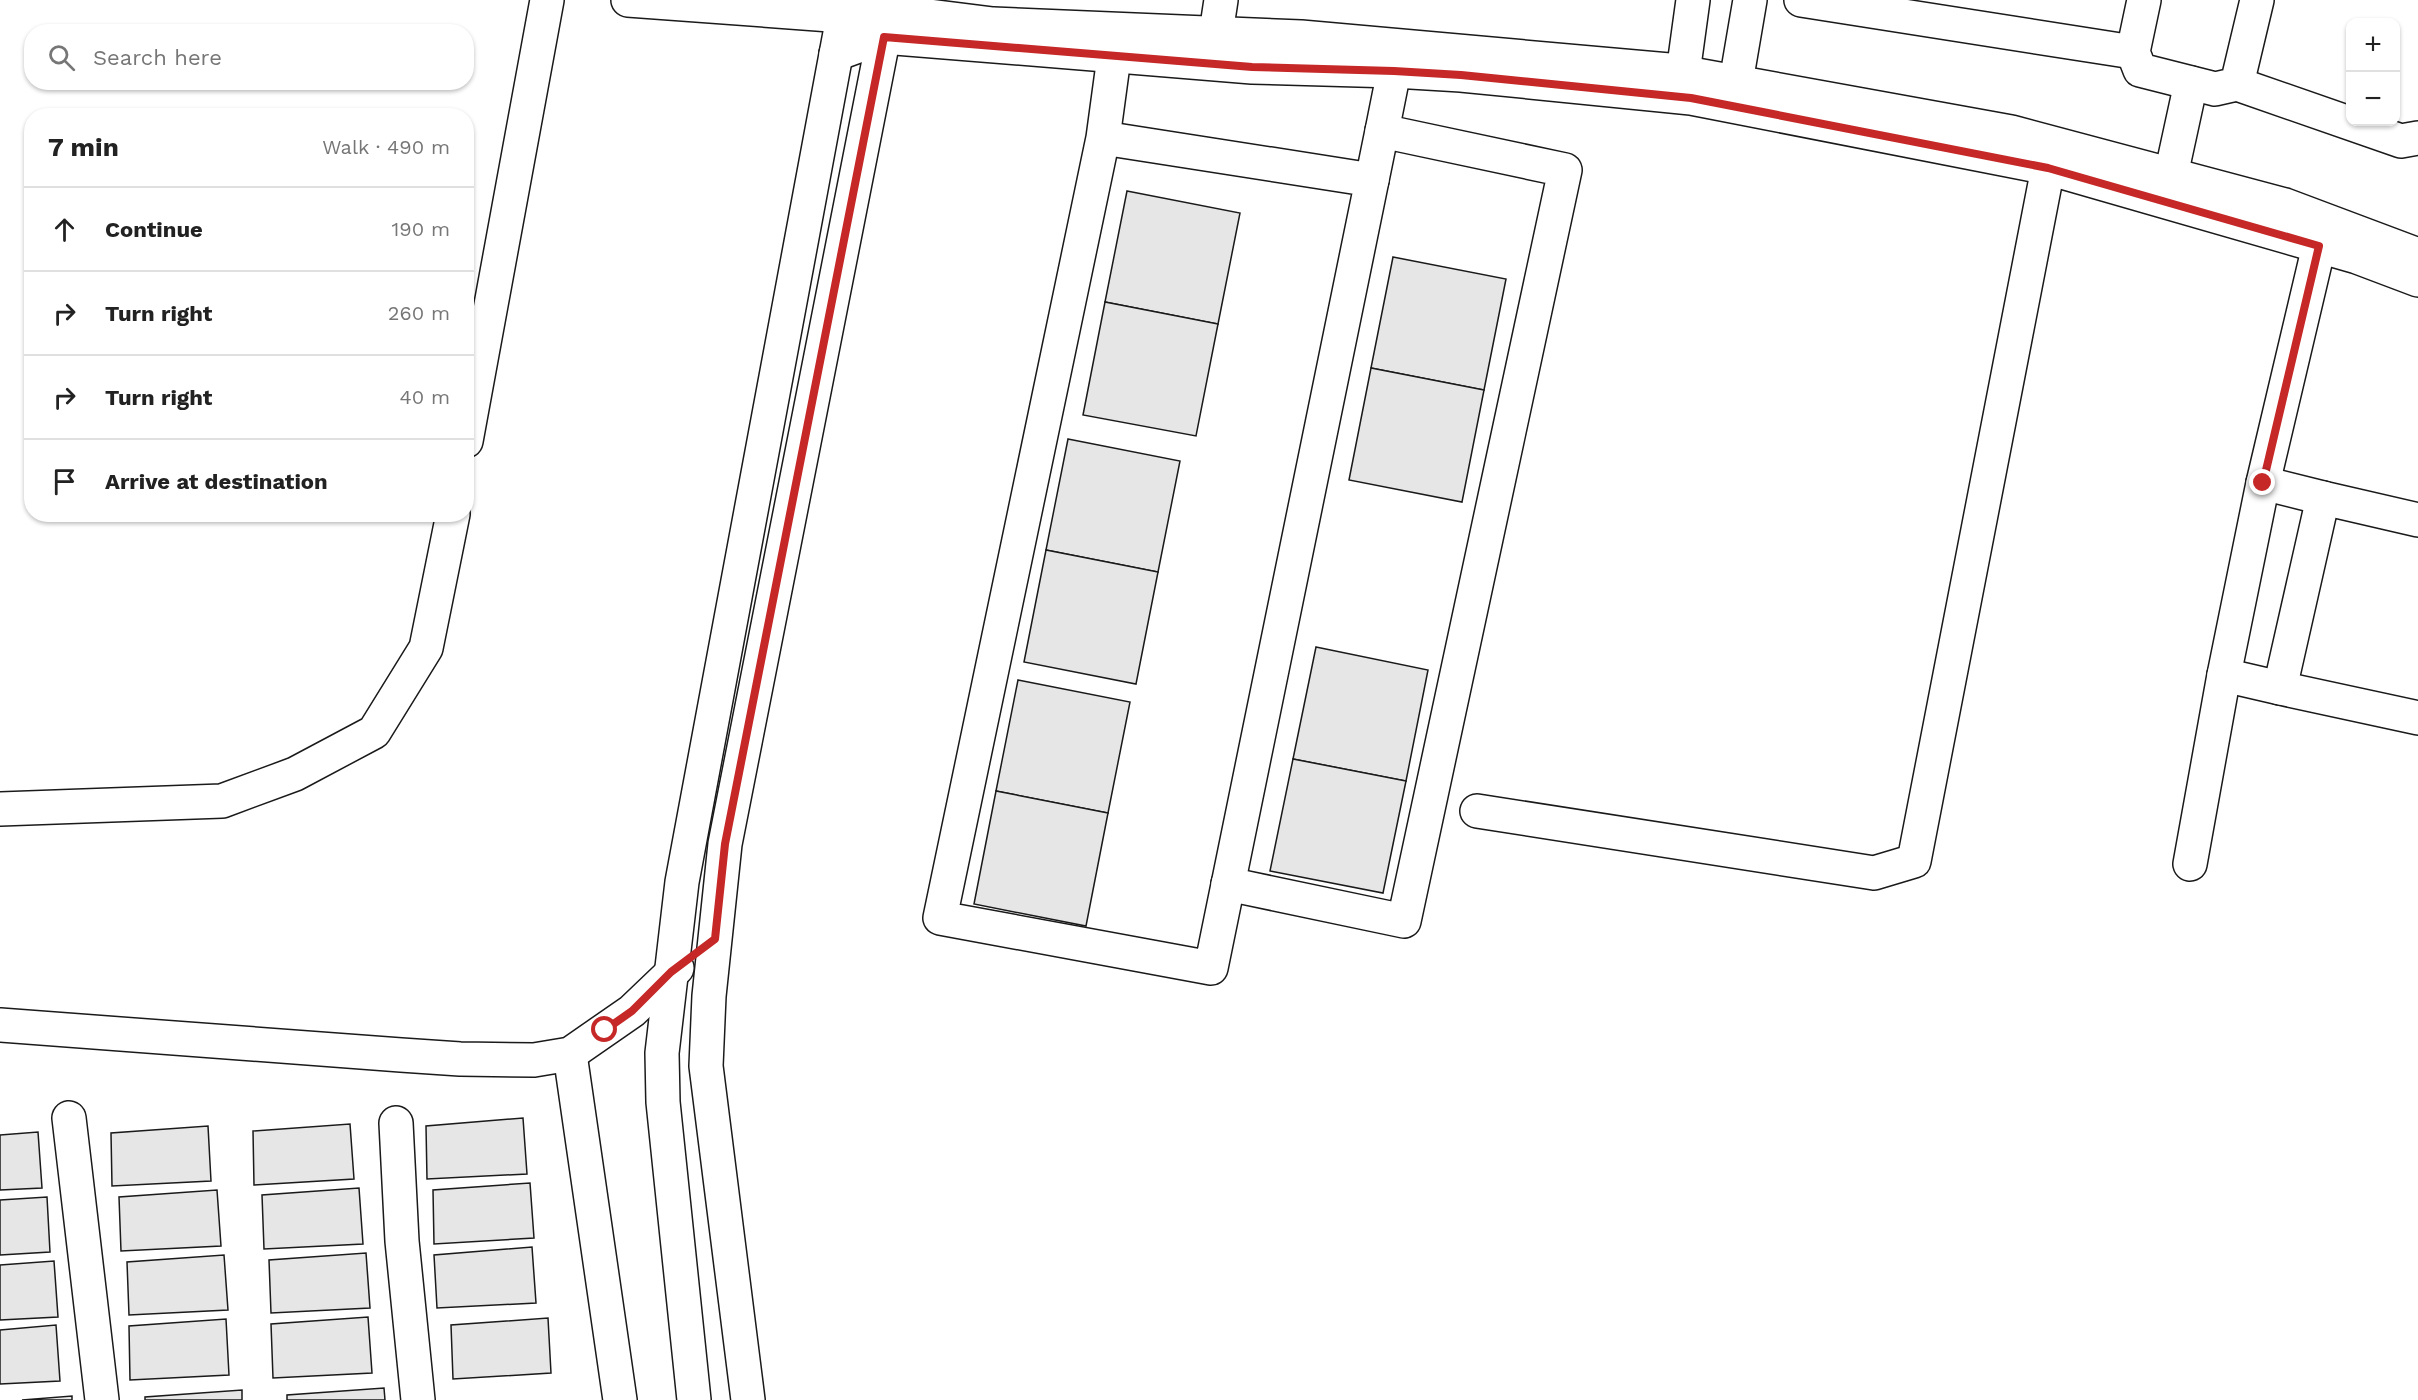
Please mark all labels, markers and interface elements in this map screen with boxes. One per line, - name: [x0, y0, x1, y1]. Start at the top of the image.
- map controls: [2346, 18, 2400, 126]
- button: +: [2346, 18, 2400, 72]
- search box: [24, 24, 474, 90]
- icon: search: [45, 41, 78, 74]
- text: Search here: [93, 45, 222, 70]
- button: −: [2346, 72, 2400, 126]
- text: 7 min: [48, 132, 119, 162]
- text: Walk · 490 m: [322, 135, 450, 159]
- icon: ahead: [48, 213, 81, 246]
- text: Continue: [105, 217, 203, 242]
- text: 190 m: [392, 217, 450, 241]
- icon: right: [48, 297, 81, 330]
- text: Turn right: [105, 301, 212, 326]
- text: 260 m: [388, 301, 450, 325]
- icon: right: [48, 381, 81, 414]
- text: Turn right: [105, 385, 212, 410]
- text: 40 m: [399, 385, 450, 409]
- icon: arrive: [48, 465, 81, 498]
- text: Arrive at destination: [105, 469, 328, 494]
- route end: [2249, 469, 2275, 495]
- route start: [591, 1016, 617, 1042]

